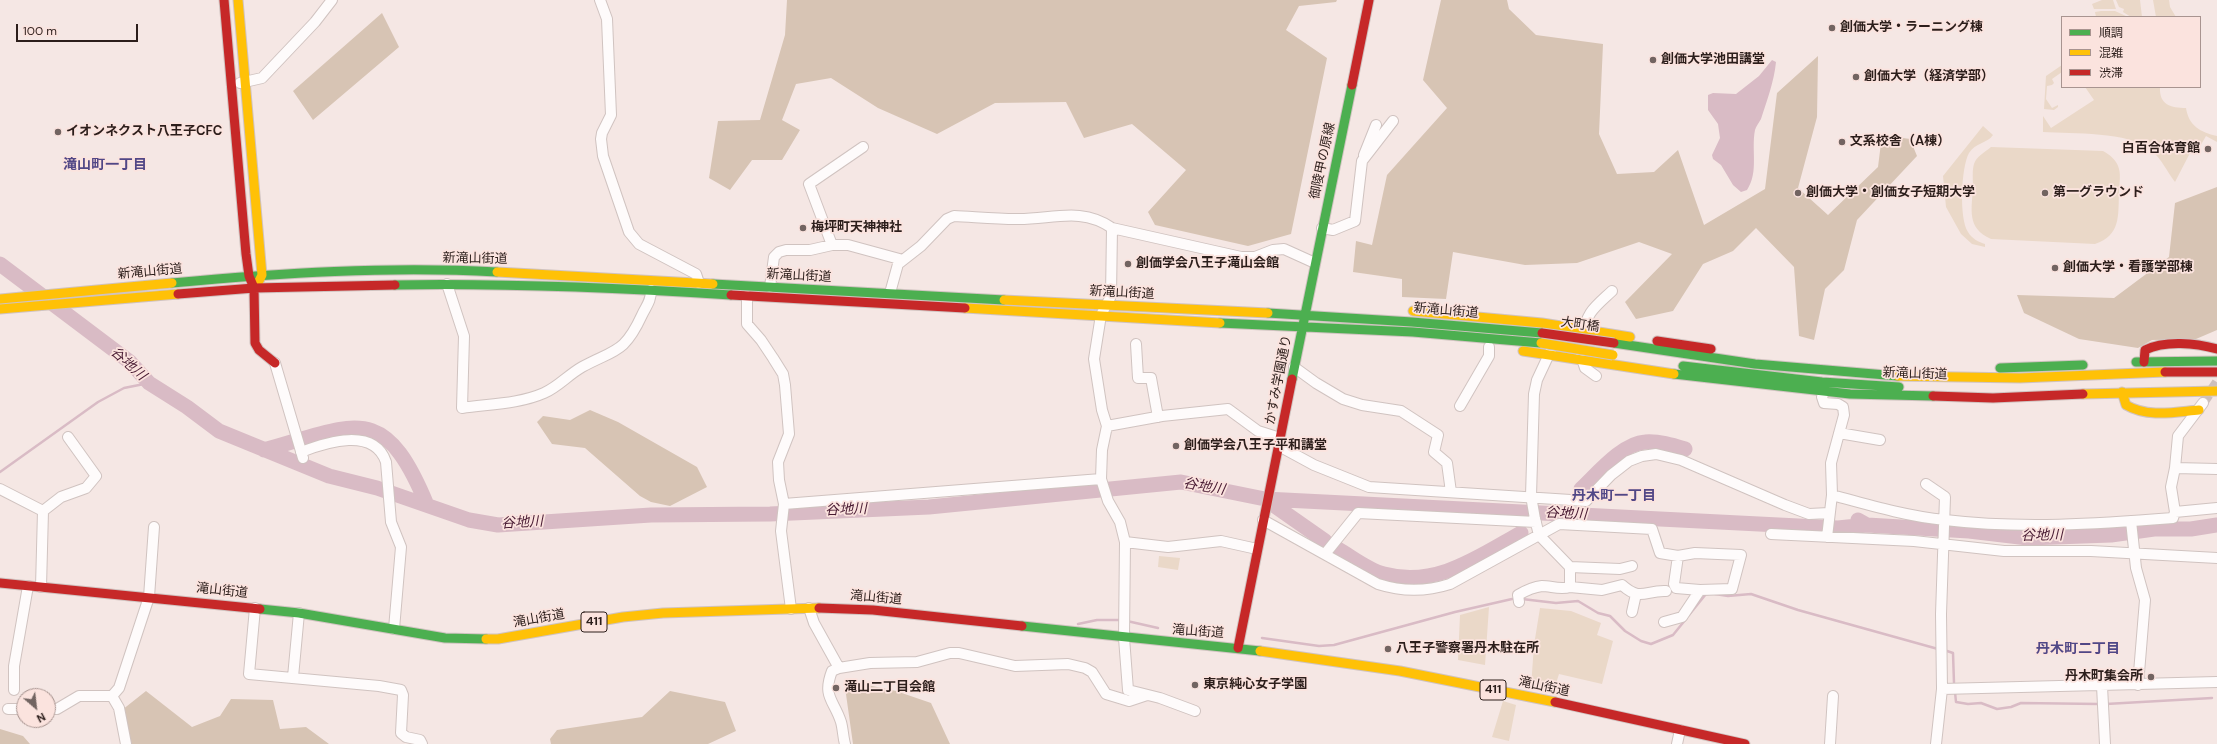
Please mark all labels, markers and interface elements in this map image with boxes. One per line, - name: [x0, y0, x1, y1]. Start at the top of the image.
- scale bar: [18, 16, 140, 42]
- legend: [2061, 16, 2201, 88]
- place label: 創価大学・ラーニング棟: [1840, 20, 1983, 36]
- text: 100 m: [23, 23, 57, 39]
- marker: 創価大学・ラーニング棟: [1827, 23, 1837, 33]
- text: 順調: [2099, 25, 2123, 41]
- text: 混雑: [2099, 45, 2123, 61]
- place label: 創価大学池田講堂: [1661, 52, 1765, 68]
- marker: 創価大学池田講堂: [1648, 55, 1658, 65]
- text: 渋滞: [2099, 65, 2123, 81]
- place label: 創価大学（経済学部）: [1864, 69, 1994, 85]
- marker: 創価大学（経済学部）: [1851, 72, 1861, 82]
- street label: 御陵甲の原線: [1307, 121, 1339, 201]
- place label: イオンネクスト八王子CFC: [66, 124, 222, 140]
- marker: イオンネクスト八王子CFC: [53, 127, 63, 137]
- place label: 文系校舎（A棟）: [1850, 134, 1950, 150]
- marker: 文系校舎（A棟）: [1837, 137, 1847, 147]
- place label: 白百合体育館: [2122, 141, 2200, 157]
- marker: 白百合体育館: [2203, 144, 2213, 154]
- district label: 滝山町一丁目: [63, 157, 147, 173]
- place label: 創価大学・創価女子短期大学: [1806, 185, 1975, 201]
- place label: 第一グラウンド: [2053, 185, 2144, 201]
- marker: 創価大学・創価女子短期大学: [1793, 188, 1803, 198]
- marker: 第一グラウンド: [2040, 188, 2050, 198]
- place label: 梅坪町天神神社: [811, 220, 902, 236]
- marker: 梅坪町天神神社: [798, 223, 808, 233]
- street label: 新滝山街道: [442, 251, 508, 267]
- place label: 創価学会八王子滝山会館: [1136, 256, 1279, 272]
- marker: 創価学会八王子滝山会館: [1123, 259, 1133, 269]
- place label: 創価大学・看護学部棟: [2063, 260, 2193, 276]
- street label: 新滝山街道: [117, 261, 183, 283]
- marker: 創価大学・看護学部棟: [2050, 263, 2060, 273]
- street label: 新滝山街道: [766, 267, 832, 285]
- street label: 新滝山街道: [1089, 284, 1155, 302]
- street label: 新滝山街道: [1413, 300, 1479, 322]
- street label: 大町橋: [1560, 315, 1600, 335]
- street label: かすみ学園通り: [1263, 334, 1295, 426]
- water label: 谷地川: [107, 344, 149, 384]
- street label: 新滝山街道: [1882, 365, 1948, 383]
- place label: 創価学会八王子平和講堂: [1184, 438, 1327, 454]
- marker: 創価学会八王子平和講堂: [1171, 441, 1181, 451]
- water label: 谷地川: [1182, 475, 1226, 499]
- district label: 丹木町一丁目: [1572, 488, 1656, 504]
- water label: 谷地川: [825, 501, 867, 519]
- water label: 谷地川: [1545, 505, 1587, 523]
- water label: 谷地川: [501, 514, 543, 532]
- water label: 谷地川: [2021, 527, 2063, 545]
- street label: 滝山街道: [195, 581, 249, 601]
- street label: 滝山街道: [849, 588, 903, 608]
- street label: 滝山街道: [512, 607, 566, 631]
- road number: 411: [581, 612, 607, 632]
- street label: 滝山街道: [1172, 622, 1224, 642]
- place label: 八王子警察署丹木駐在所: [1396, 641, 1539, 657]
- district label: 丹木町二丁目: [2036, 641, 2120, 657]
- marker: 八王子警察署丹木駐在所: [1383, 644, 1393, 654]
- place label: 丹木町集会所: [2065, 669, 2143, 685]
- marker: 丹木町集会所: [2146, 672, 2156, 682]
- street label: 滝山街道: [1517, 674, 1571, 700]
- place label: 東京純心女子学園: [1203, 677, 1307, 693]
- place label: 滝山二丁目会館: [844, 680, 935, 696]
- marker: 東京純心女子学園: [1190, 680, 1200, 690]
- road number: 411: [1480, 680, 1506, 700]
- marker: 滝山二丁目会館: [831, 683, 841, 693]
- north arrow: [16, 688, 56, 728]
- text: N: [34, 710, 48, 726]

